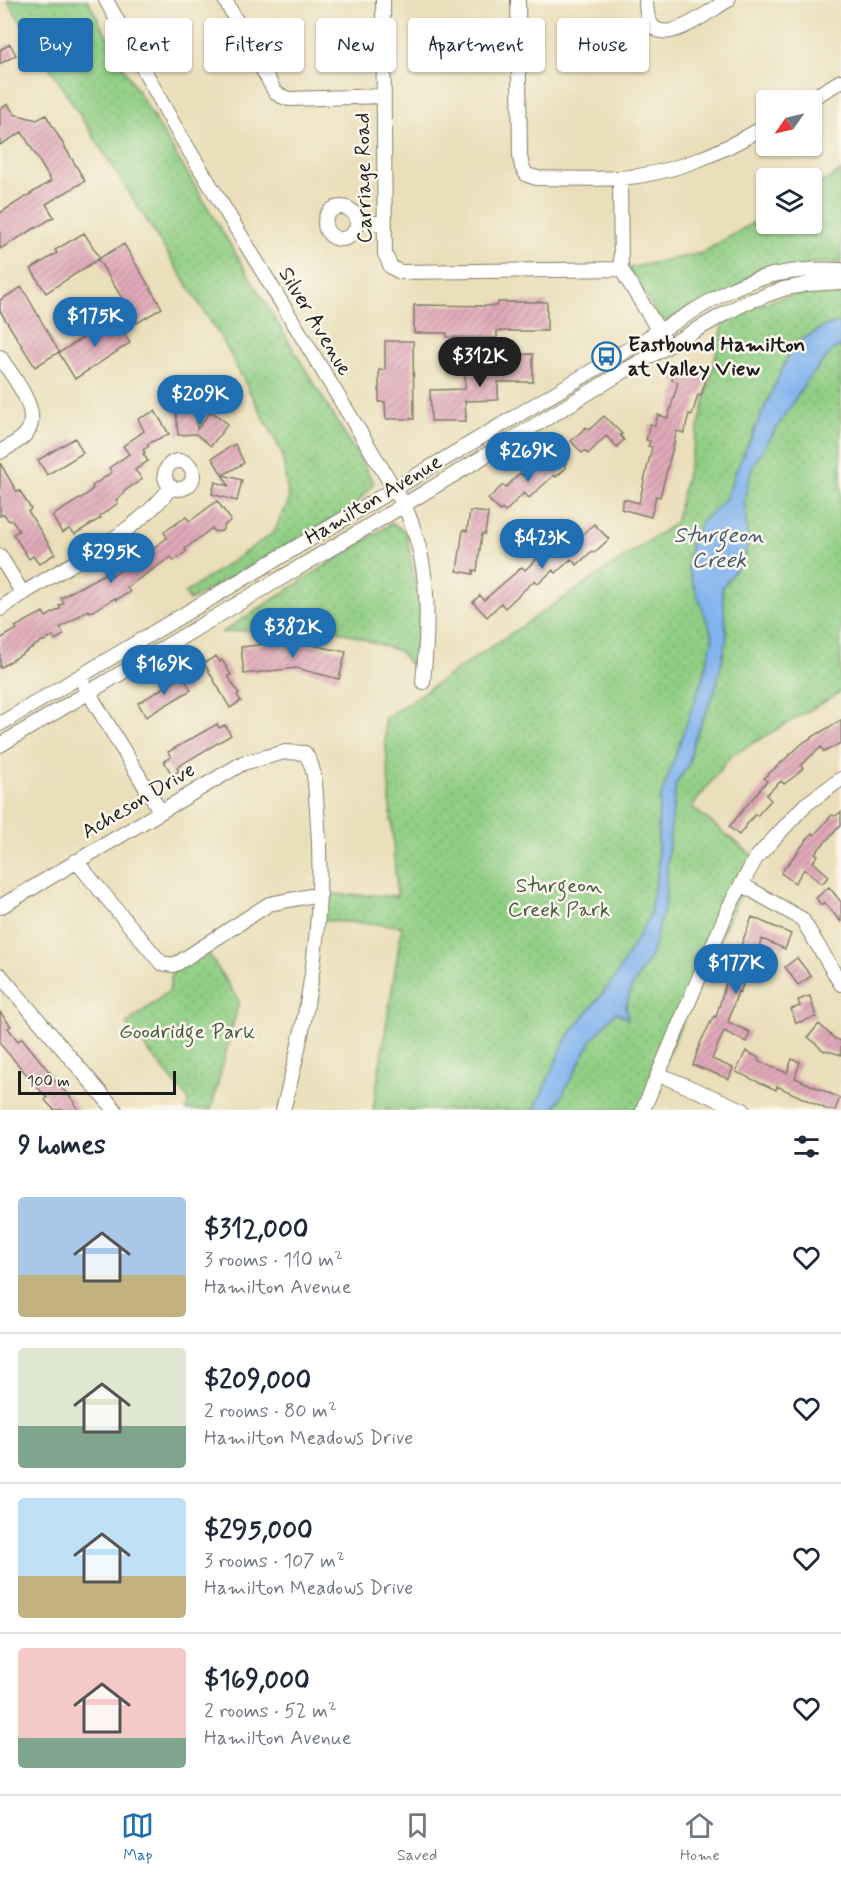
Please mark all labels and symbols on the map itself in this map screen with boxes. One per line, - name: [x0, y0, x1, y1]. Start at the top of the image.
- north arrow: [756, 90, 822, 156]
- street label: Carriage Road: [349, 112, 379, 244]
- street label: Silver Avenue: [272, 262, 359, 381]
- pin: $175K: [53, 297, 137, 348]
- place label: Eastbound Hamilton at Valley View: [628, 331, 805, 383]
- pin: $312K: [438, 337, 522, 388]
- bus stop icon: Eastbound Hamilton at Valley View: [591, 340, 623, 372]
- pin: $209K: [158, 375, 242, 426]
- pin: $269K: [486, 432, 570, 483]
- street label: Hamilton Avenue: [300, 448, 447, 552]
- pin: $423K: [500, 519, 584, 570]
- water label: Sturgeon Creek: [674, 522, 764, 575]
- pin: $295K: [69, 533, 153, 584]
- pin: $382K: [251, 608, 335, 659]
- pin: $169K: [122, 645, 206, 696]
- street label: Acheson Drive: [76, 756, 201, 846]
- park label: Sturgeon Creek Park: [508, 872, 610, 924]
- pin: $177K: [694, 944, 778, 995]
- park label: Goodridge Park: [119, 1018, 255, 1048]
- scale bar: [18, 1068, 176, 1096]

